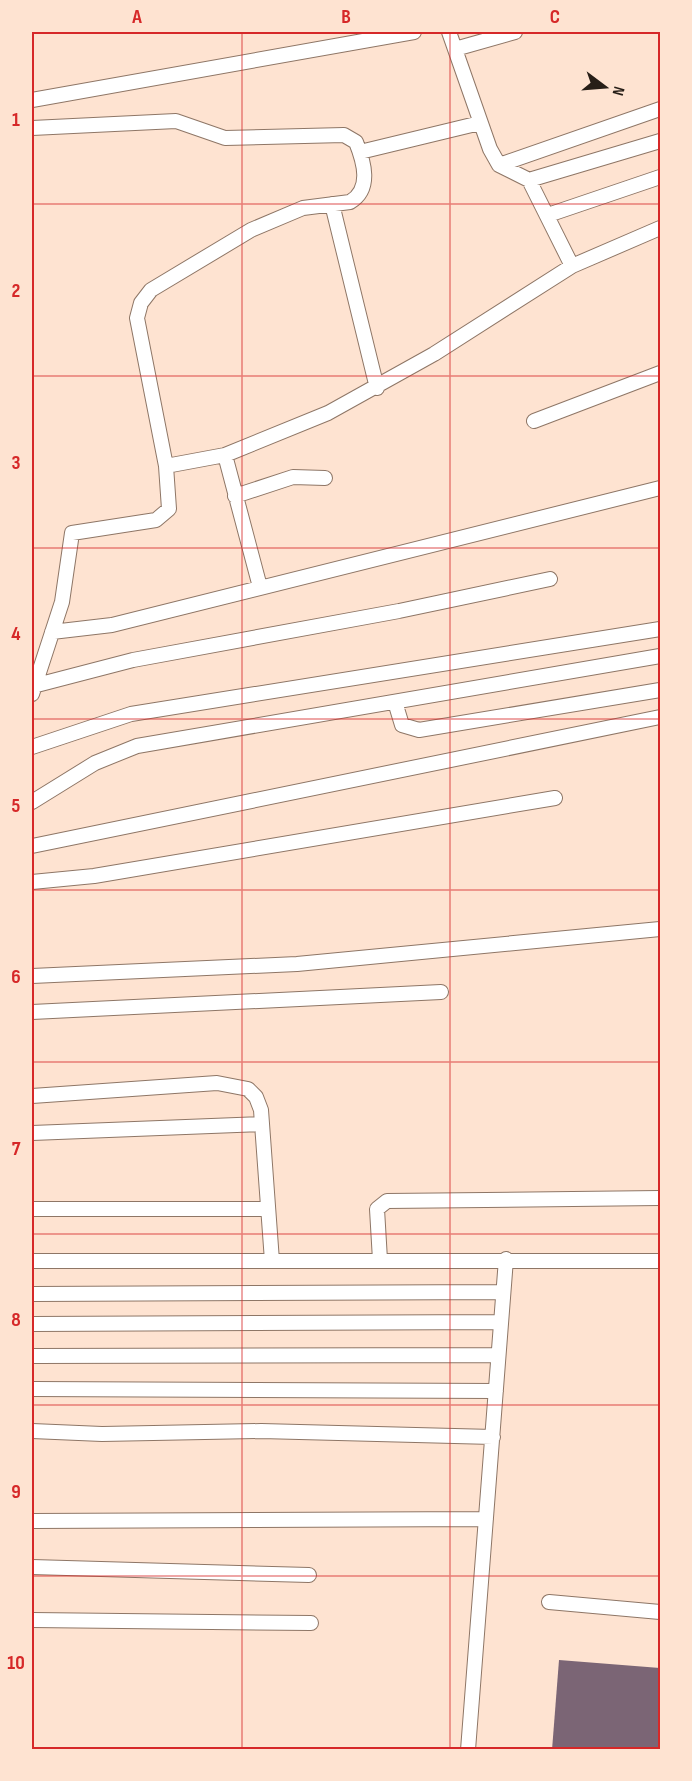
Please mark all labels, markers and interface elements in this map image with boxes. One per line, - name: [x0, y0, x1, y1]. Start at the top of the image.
- text: A: [131, 5, 142, 29]
- text: B: [341, 5, 351, 29]
- text: C: [550, 5, 560, 29]
- north arrow: [575, 57, 635, 117]
- text: N: [608, 84, 628, 97]
- text: 1: [12, 108, 20, 132]
- text: 2: [12, 279, 20, 303]
- text: 3: [12, 451, 21, 475]
- text: 4: [11, 622, 21, 646]
- text: 5: [12, 794, 21, 818]
- text: 6: [11, 965, 21, 989]
- text: 7: [12, 1137, 21, 1161]
- text: 8: [11, 1308, 21, 1332]
- text: 9: [11, 1480, 21, 1504]
- text: 10: [7, 1651, 25, 1675]

